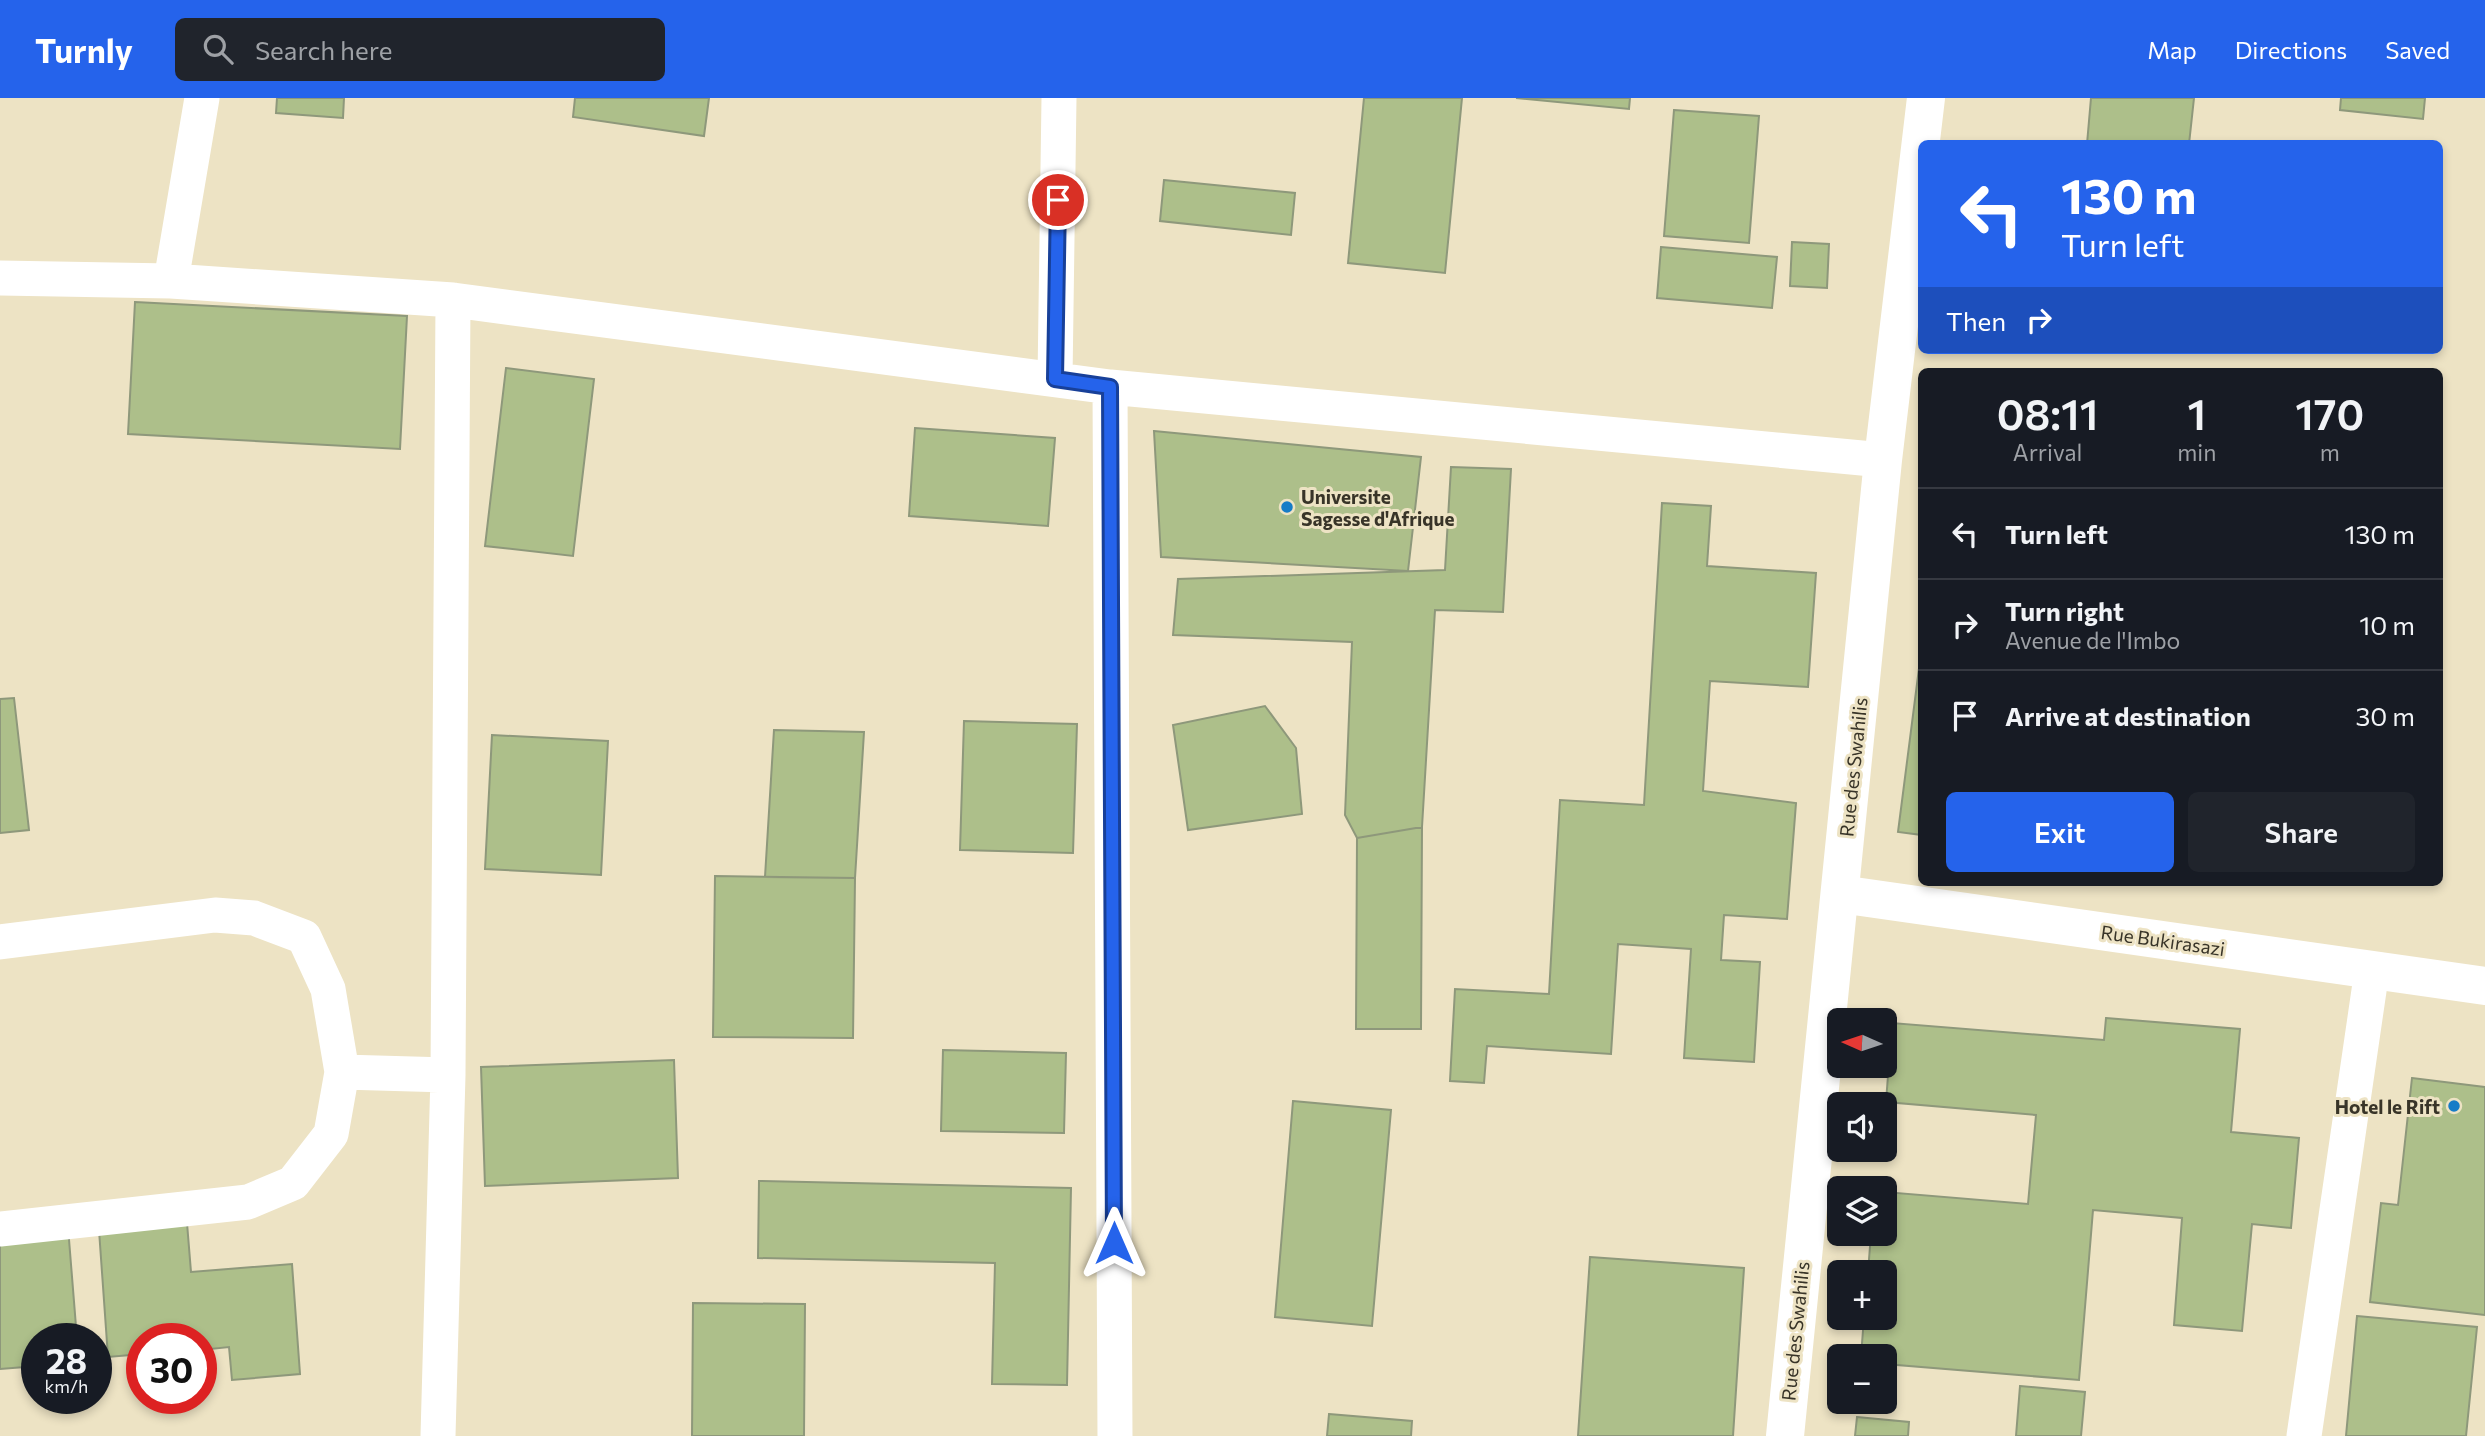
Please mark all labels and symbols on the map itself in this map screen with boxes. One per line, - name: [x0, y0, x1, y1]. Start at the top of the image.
- pin: [1028, 170, 1088, 230]
- place label: Universite Sagesse d'Afrique: [1301, 485, 1454, 530]
- marker: Universite Sagesse d'Afrique: [1279, 499, 1295, 515]
- street label: Rue des Swahilis: [1834, 696, 1872, 838]
- street label: Rue Bukirasazi: [2099, 920, 2227, 960]
- north arrow: [1827, 1008, 1897, 1078]
- place label: Hotel le Rift: [2335, 1095, 2440, 1118]
- marker: Hotel le Rift: [2446, 1098, 2462, 1114]
- position arrow: [1077, 1206, 1151, 1280]
- street label: Rue des Swahilis: [1776, 1260, 1814, 1402]
- speed limit sign: 30: [126, 1323, 217, 1414]

